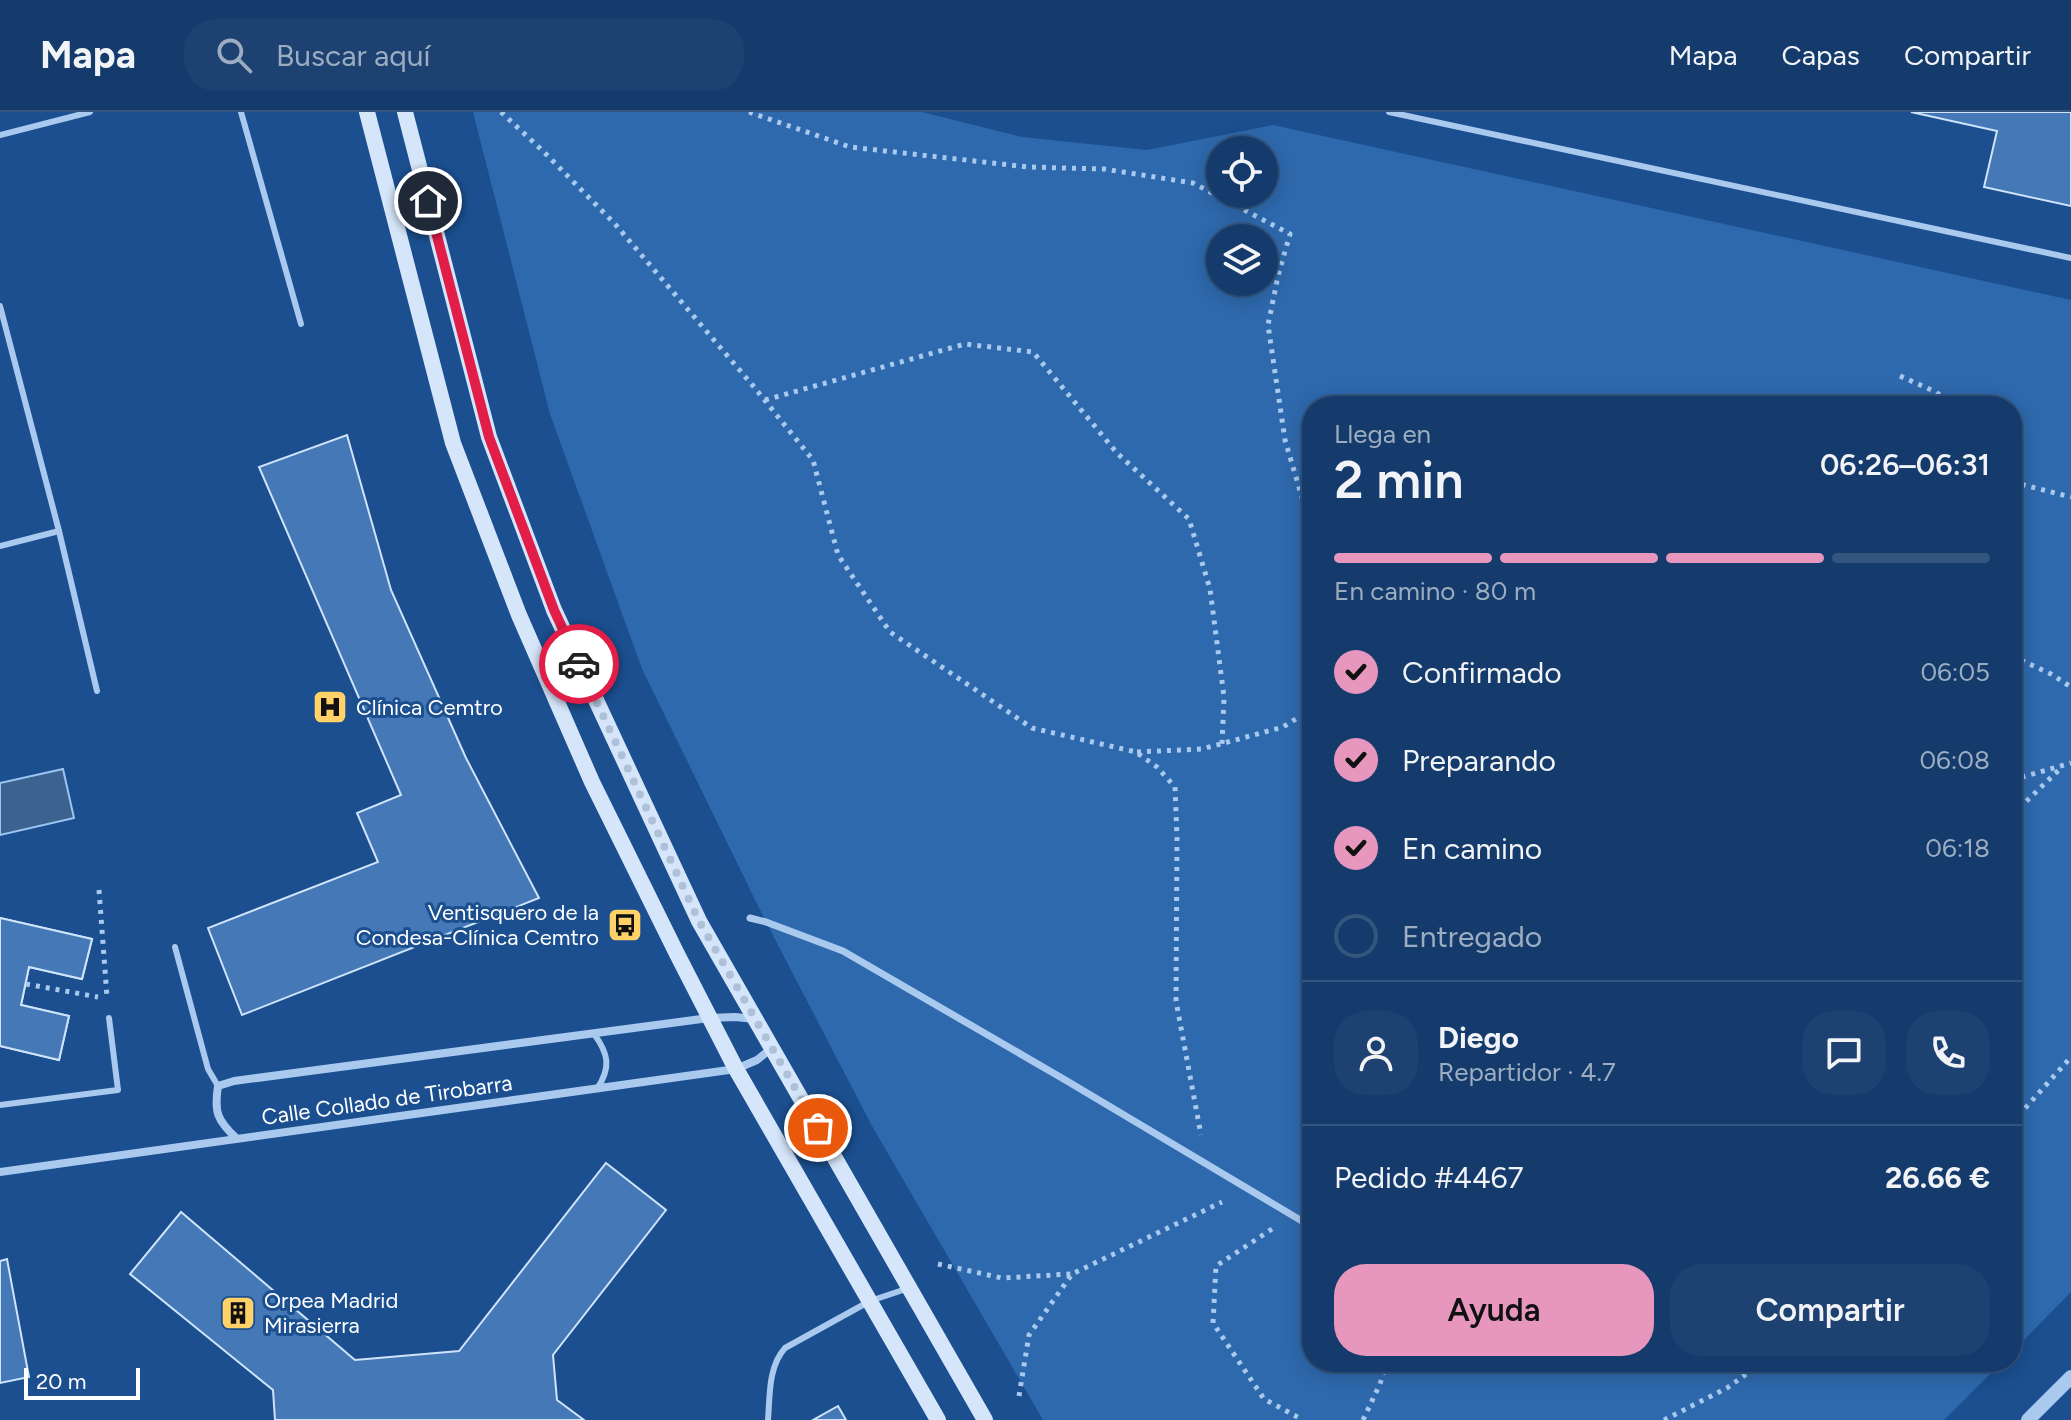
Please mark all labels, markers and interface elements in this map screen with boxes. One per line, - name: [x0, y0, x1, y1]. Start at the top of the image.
- search box: [184, 19, 744, 91]
- text: Mapa: [40, 32, 136, 78]
- icon: search: [212, 33, 256, 77]
- text: Buscar aquí: [276, 37, 430, 74]
- text: Mapa: [1669, 38, 1738, 72]
- text: Capas: [1782, 38, 1860, 72]
- text: Compartir: [1904, 38, 2031, 72]
- map controls: [1206, 136, 1278, 296]
- button: locate: [1206, 136, 1278, 208]
- pin: [394, 167, 462, 235]
- icon: home: [406, 179, 450, 223]
- button: layers: [1206, 224, 1278, 296]
- text: Llega en: [1334, 418, 1431, 450]
- text: 06:26–06:31: [1820, 446, 1990, 483]
- text: 2 min: [1334, 449, 1463, 511]
- text: En camino · 80 m: [1334, 575, 1536, 607]
- courier: [539, 624, 619, 704]
- icon: car: [557, 642, 601, 686]
- icon: check: [1334, 650, 1378, 694]
- text: Confirmado: [1402, 654, 1562, 691]
- text: 06:05: [1920, 656, 1990, 688]
- hospital icon: Clínica Cemtro: [311, 688, 349, 726]
- place label: Clínica Cemtro: [356, 694, 503, 721]
- icon: check: [1334, 738, 1378, 782]
- text: Preparando: [1402, 742, 1556, 779]
- text: 06:08: [1919, 744, 1990, 776]
- icon: check: [1334, 826, 1378, 870]
- text: En camino: [1402, 830, 1542, 867]
- text: 06:18: [1925, 832, 1990, 864]
- place label: Ventisquero de la Condesa-Clínica Cemtro: [356, 899, 599, 951]
- bus stop icon: Ventisquero de la Condesa-Clínica Cemtro: [606, 906, 644, 944]
- text: Entregado: [1402, 918, 1542, 955]
- button: person: [1334, 1011, 1418, 1095]
- button: chat: [1802, 1011, 1886, 1095]
- button: phone: [1906, 1011, 1990, 1095]
- text: Diego: [1438, 1019, 1519, 1056]
- text: Repartidor · 4.7: [1438, 1056, 1616, 1088]
- street label: Calle Collado de Tirobarra: [260, 1069, 514, 1131]
- pin: [784, 1094, 852, 1162]
- icon: bag: [796, 1106, 840, 1150]
- text: Pedido #4467: [1334, 1159, 1524, 1196]
- text: 26.66 €: [1885, 1159, 1990, 1196]
- button: Ayuda: [1334, 1264, 1654, 1356]
- button: Compartir: [1670, 1264, 1990, 1356]
- place label: Orpea Madrid Mirasierra: [264, 1287, 398, 1339]
- building icon: Orpea Madrid Mirasierra: [219, 1294, 257, 1332]
- scale bar: [24, 1364, 140, 1400]
- text: 20 m: [36, 1368, 87, 1395]

